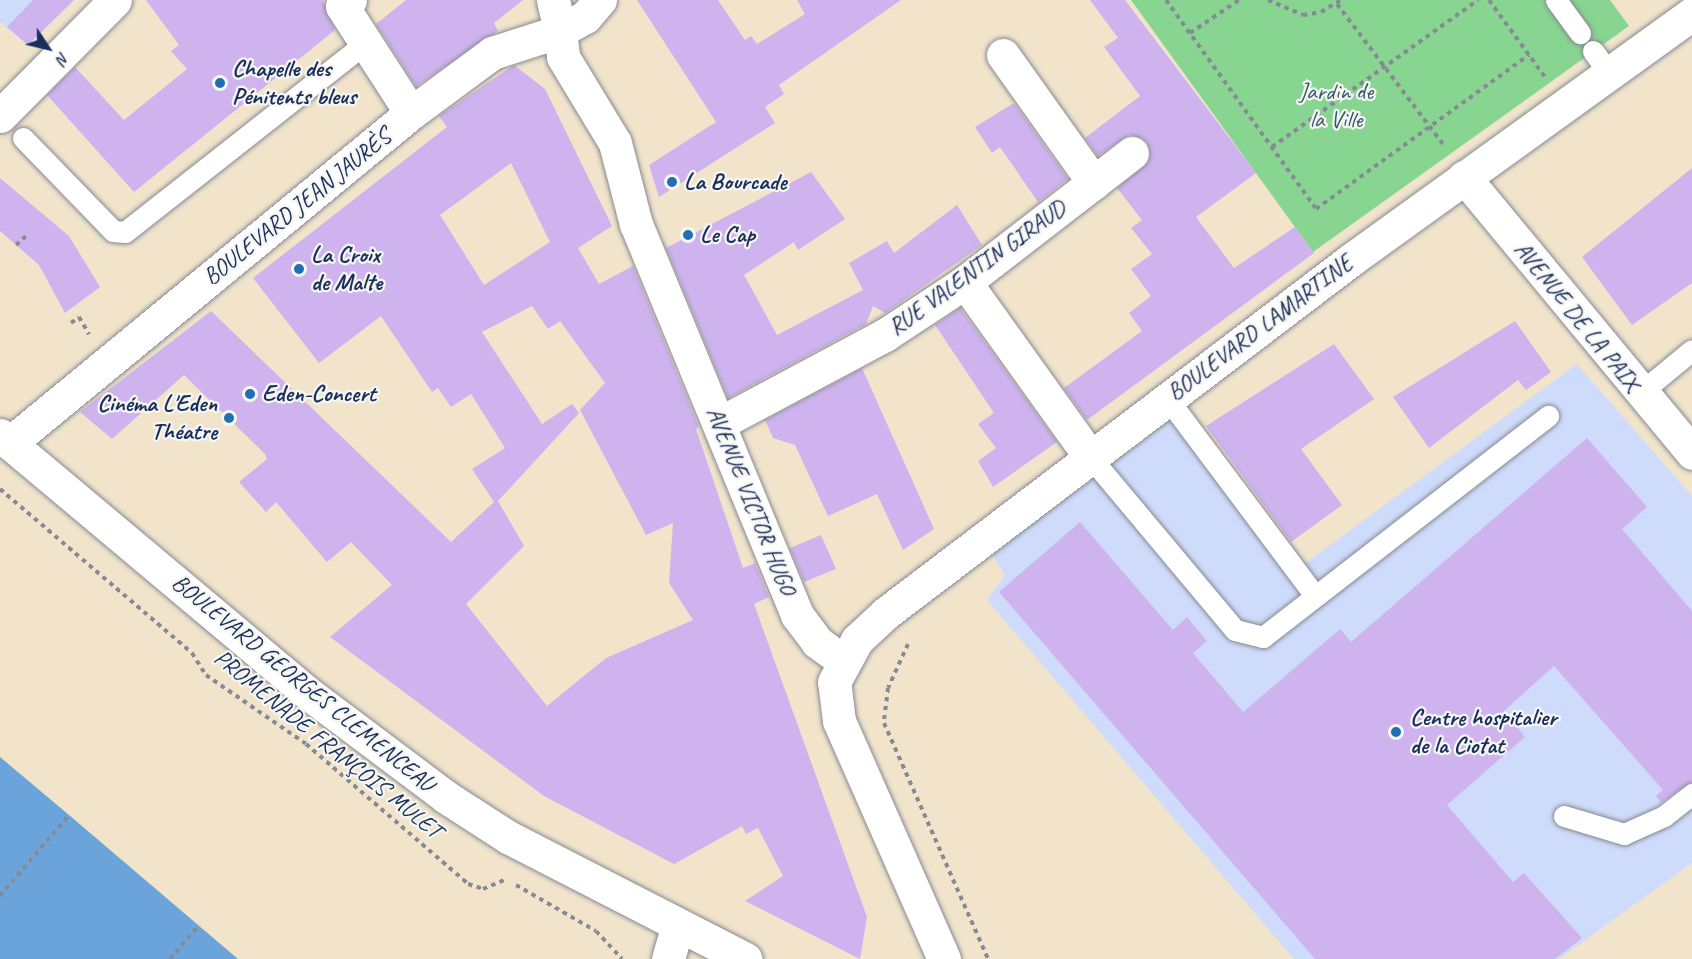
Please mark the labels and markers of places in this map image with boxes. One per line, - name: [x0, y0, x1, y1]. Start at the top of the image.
- place label: Chapelle des Pénitents bleus: [232, 55, 356, 111]
- marker: Chapelle des Pénitents bleus: [213, 76, 227, 90]
- place label: La Bourcade: [684, 168, 786, 196]
- marker: La Bourcade: [665, 175, 679, 189]
- place label: Le Cap: [700, 221, 755, 249]
- marker: Le Cap: [681, 228, 695, 242]
- place label: La Croix de Malte: [311, 241, 383, 297]
- marker: La Croix de Malte: [292, 262, 306, 276]
- place label: Eden-Concert: [262, 380, 376, 408]
- marker: Eden-Concert: [243, 387, 257, 401]
- place label: Cinéma L'Eden Théatre: [97, 390, 217, 446]
- marker: Cinéma L'Eden Théatre: [222, 411, 236, 425]
- place label: Centre hospitalier de la Ciotat: [1410, 704, 1557, 760]
- marker: Centre hospitalier de la Ciotat: [1387, 723, 1405, 741]

